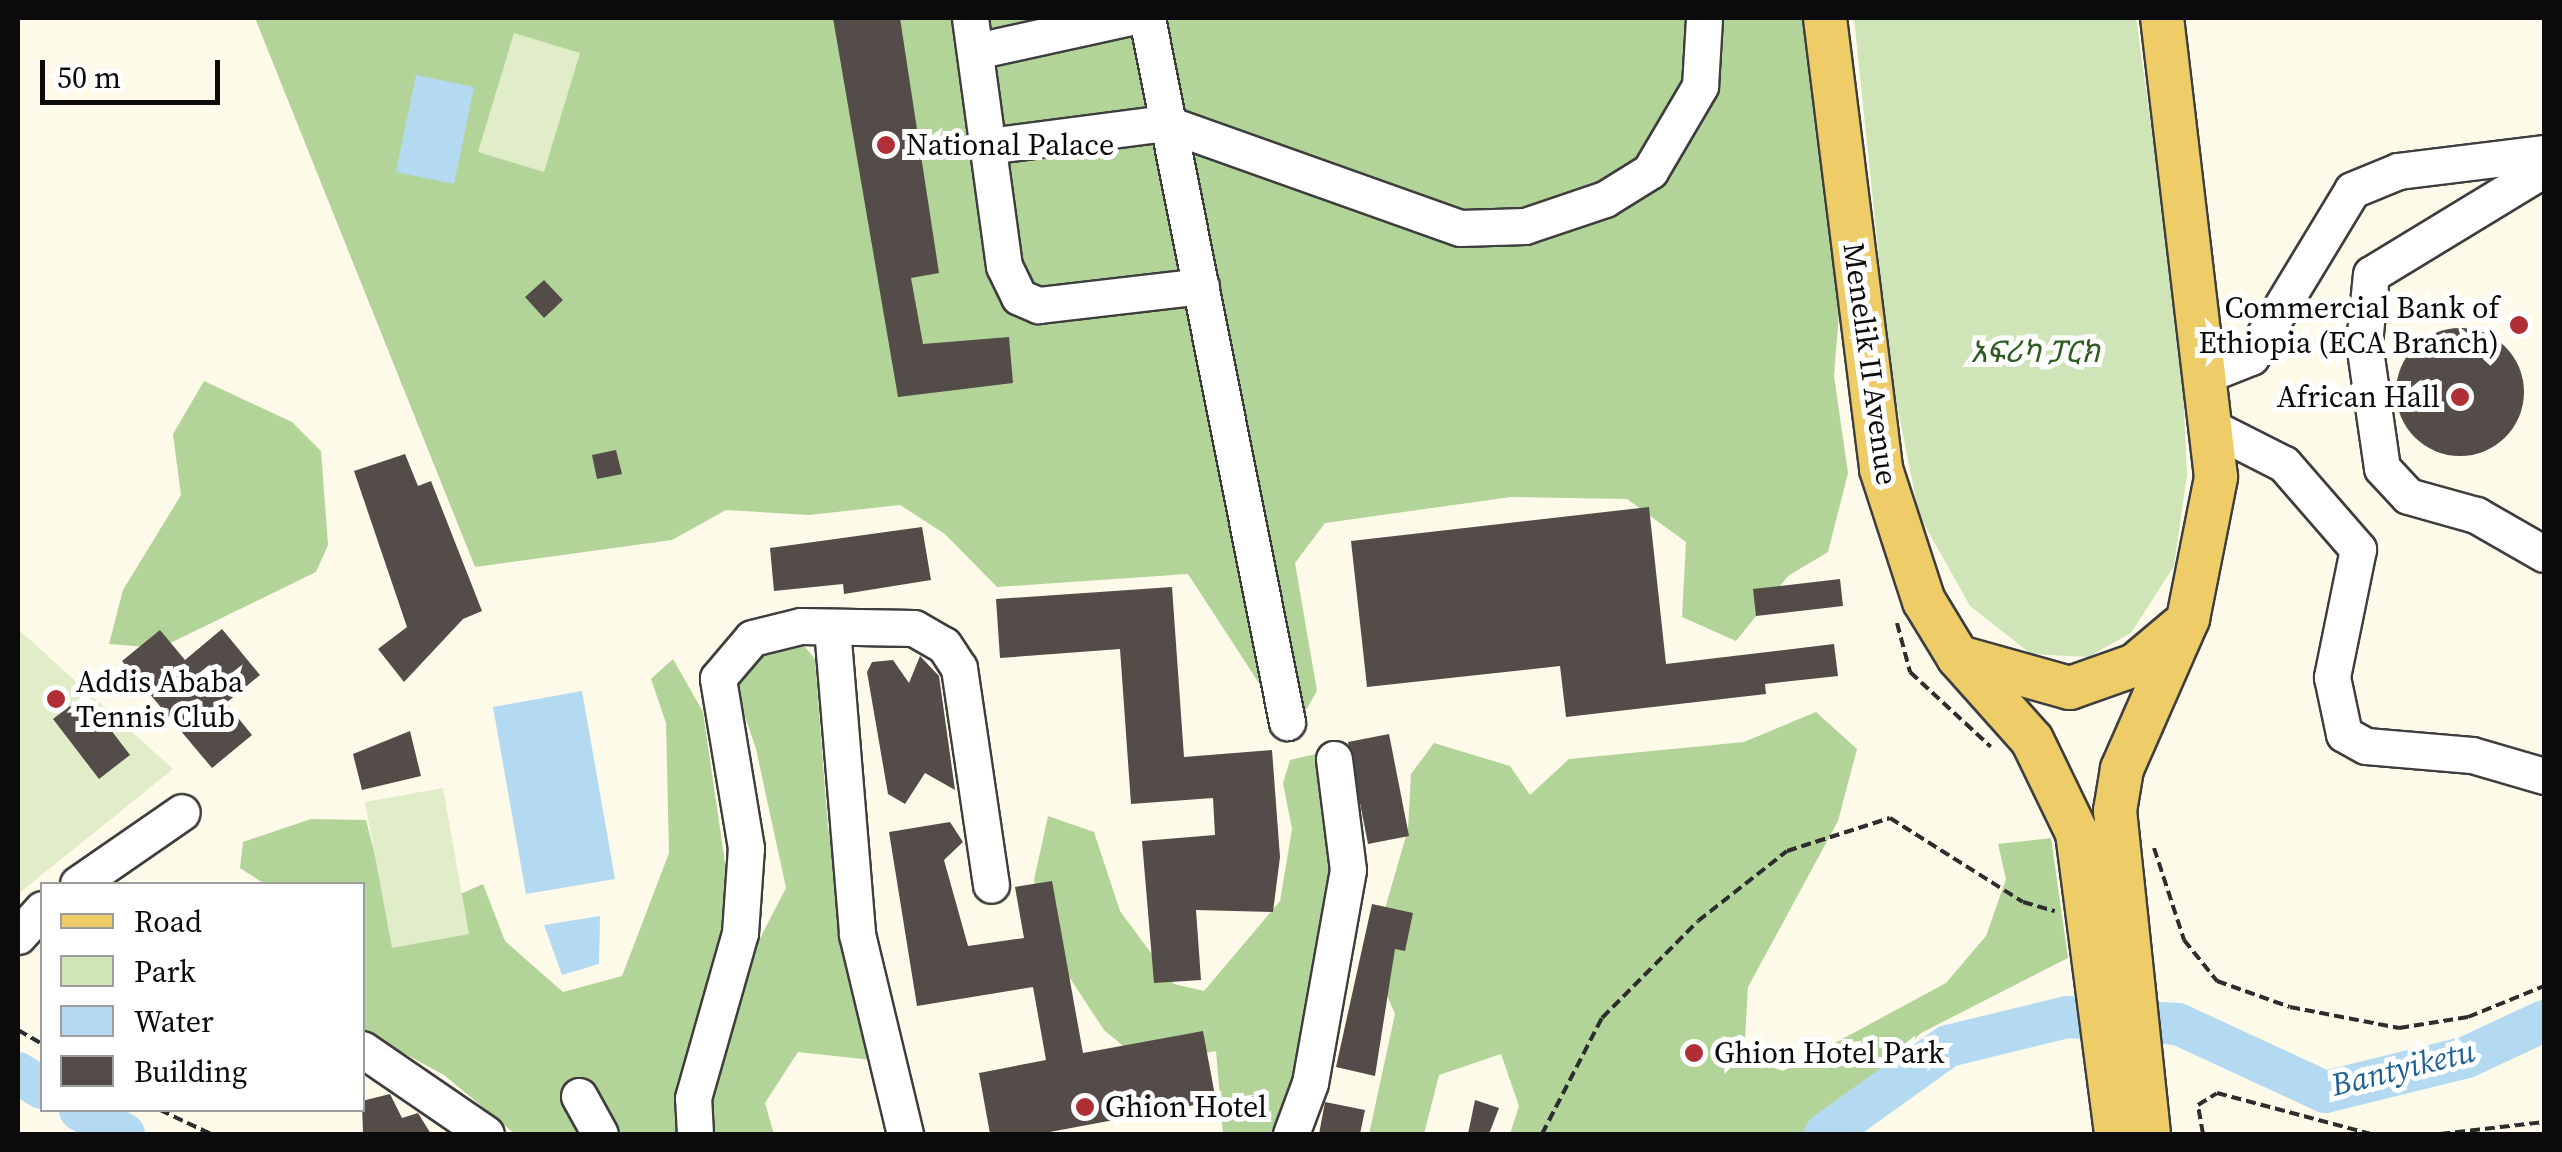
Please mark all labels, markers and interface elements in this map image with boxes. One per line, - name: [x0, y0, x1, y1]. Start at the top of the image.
- scale bar: [45, 40, 225, 102]
- text: 50 m: [57, 57, 121, 98]
- place label: National Palace: [906, 127, 1114, 163]
- marker: National Palace: [875, 134, 897, 156]
- street label: Menelik II Avenue: [1835, 241, 1905, 487]
- place label: Commercial Bank of Ethiopia (ECA Branch): [2199, 290, 2499, 360]
- marker: Commercial Bank of Ethiopia (ECA Branch): [2508, 314, 2530, 336]
- park label: አፍሪካ ፓርክ: [1970, 334, 2100, 370]
- place label: African Hall: [2277, 379, 2440, 415]
- marker: African Hall: [2449, 386, 2471, 408]
- place label: Addis Ababa Tennis Club: [76, 664, 243, 734]
- marker: Addis Ababa Tennis Club: [45, 688, 67, 710]
- legend: [40, 882, 365, 1112]
- text: Road: [134, 901, 202, 942]
- text: Park: [134, 951, 196, 992]
- text: Water: [134, 1001, 214, 1042]
- water label: Bantyiketu: [2327, 1032, 2479, 1104]
- place label: Ghion Hotel Park: [1714, 1035, 1945, 1071]
- marker: Ghion Hotel Park: [1683, 1042, 1705, 1064]
- text: Building: [134, 1051, 247, 1092]
- place label: Ghion Hotel: [1105, 1089, 1267, 1125]
- marker: Ghion Hotel: [1074, 1096, 1096, 1118]

